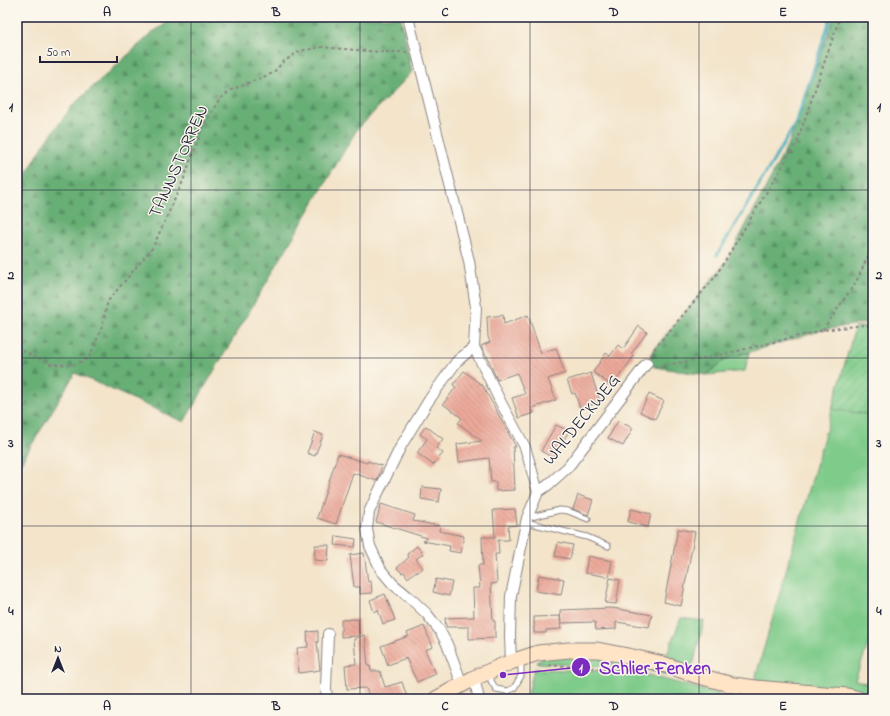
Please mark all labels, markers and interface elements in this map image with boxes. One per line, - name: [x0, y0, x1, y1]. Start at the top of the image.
- text: A: [103, 3, 111, 22]
- text: B: [271, 3, 281, 22]
- text: C: [441, 3, 449, 22]
- text: D: [608, 3, 619, 22]
- text: E: [779, 3, 787, 22]
- scale bar: [40, 38, 117, 64]
- text: 50 m: [46, 44, 70, 62]
- text: 1: [9, 98, 14, 117]
- text: 1: [877, 98, 882, 117]
- street label: TANNSTORREN: [143, 101, 216, 223]
- text: 2: [7, 266, 15, 285]
- text: 2: [875, 266, 883, 285]
- street label: WALDECKWEG: [538, 369, 627, 471]
- text: 3: [7, 434, 14, 453]
- text: 3: [875, 434, 882, 453]
- text: 4: [7, 602, 14, 621]
- text: 4: [875, 602, 882, 621]
- north arrow: [38, 638, 78, 678]
- text: N: [54, 641, 62, 657]
- callout: Schlier Fenken: [571, 652, 719, 683]
- text: Schlier Fenken: [599, 656, 711, 683]
- text: 1: [579, 660, 583, 678]
- text: A: [103, 697, 111, 716]
- text: B: [271, 697, 281, 716]
- text: C: [441, 697, 449, 716]
- text: D: [608, 697, 619, 716]
- text: E: [779, 697, 787, 716]

